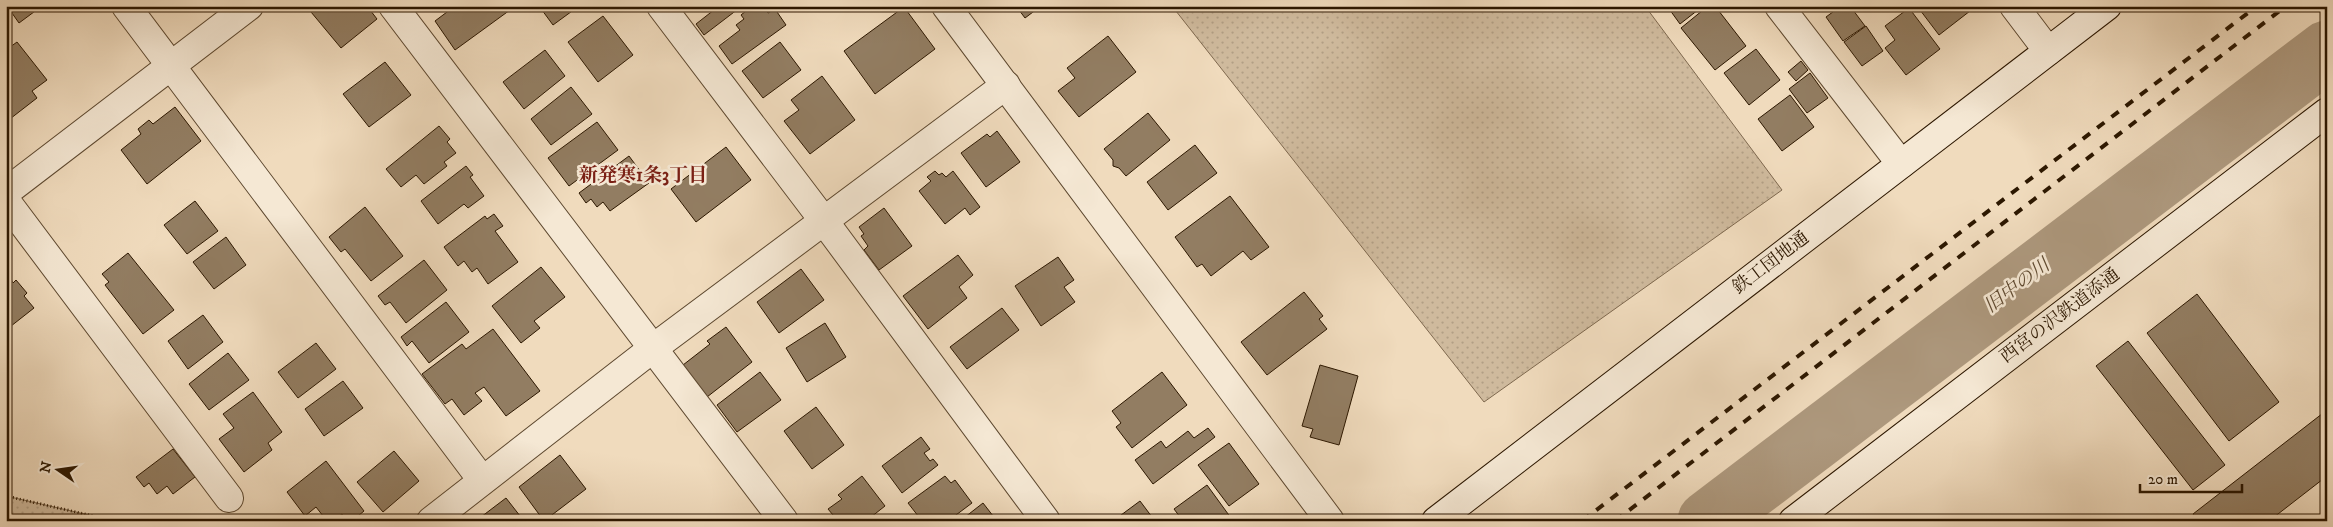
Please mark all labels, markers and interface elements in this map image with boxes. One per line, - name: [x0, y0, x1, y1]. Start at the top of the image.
- district label: 新発寒1条3丁目: [579, 164, 707, 187]
- street label: 鉄工団地通: [1728, 227, 1814, 299]
- water label: 旧中の川: [1980, 253, 2056, 318]
- street label: 西宮の沢鉄道添通: [1996, 264, 2124, 368]
- north arrow: [32, 444, 82, 494]
- text: N: [36, 459, 56, 475]
- scale bar: [2140, 462, 2243, 494]
- text: 20 m: [2148, 470, 2178, 489]

